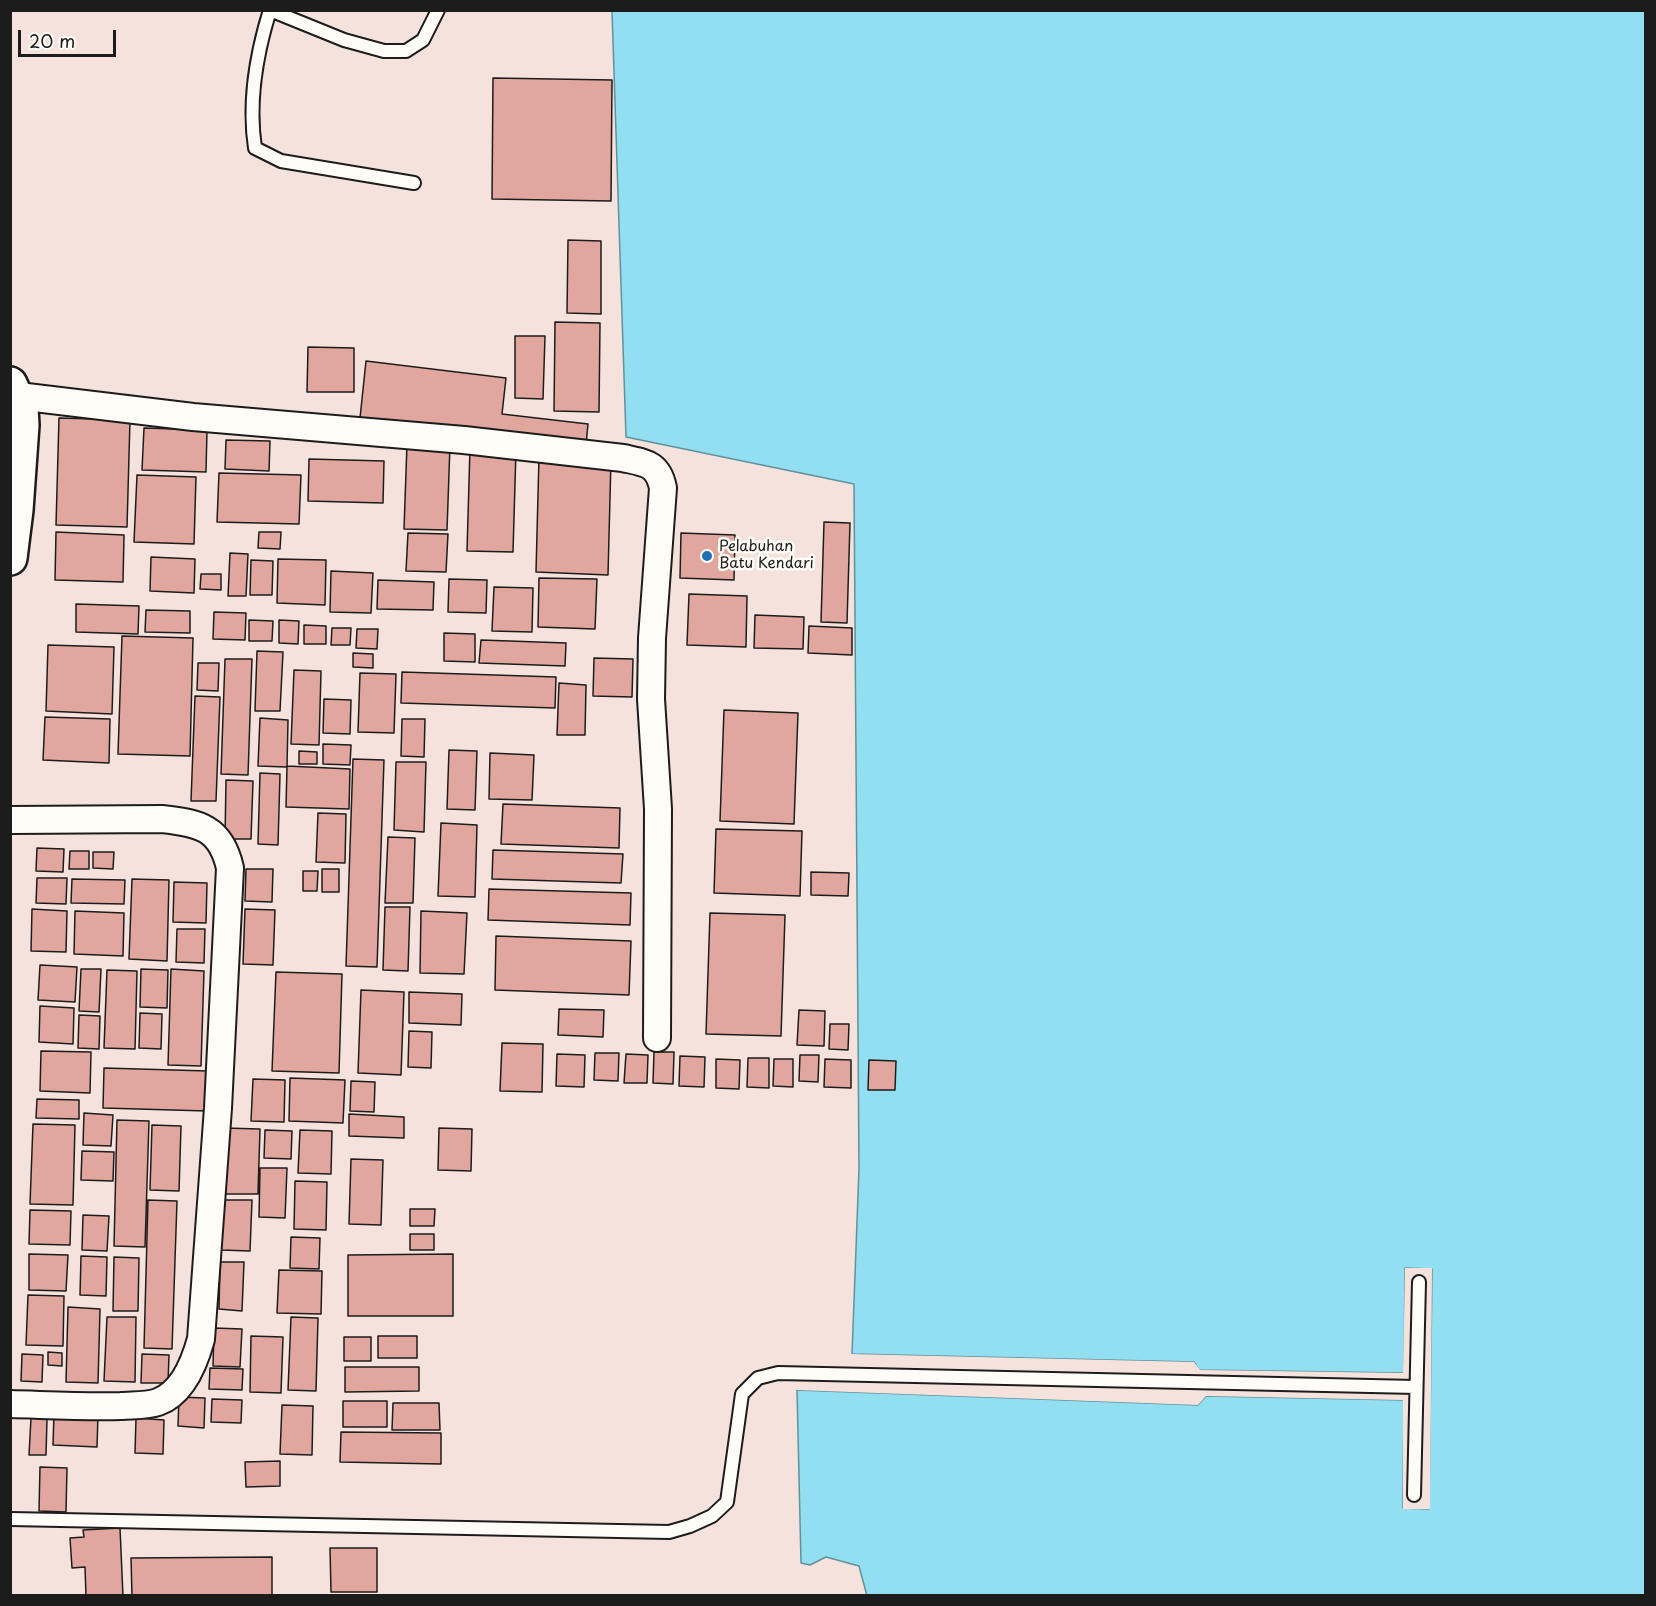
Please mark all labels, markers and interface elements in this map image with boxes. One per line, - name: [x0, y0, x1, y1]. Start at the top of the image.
- scale bar: [21, 18, 118, 56]
- text: 20 m: [29, 27, 75, 54]
- place label: Pelabuhan Batu Kendari: [719, 538, 814, 573]
- marker: Pelabuhan Batu Kendari: [700, 549, 714, 563]

